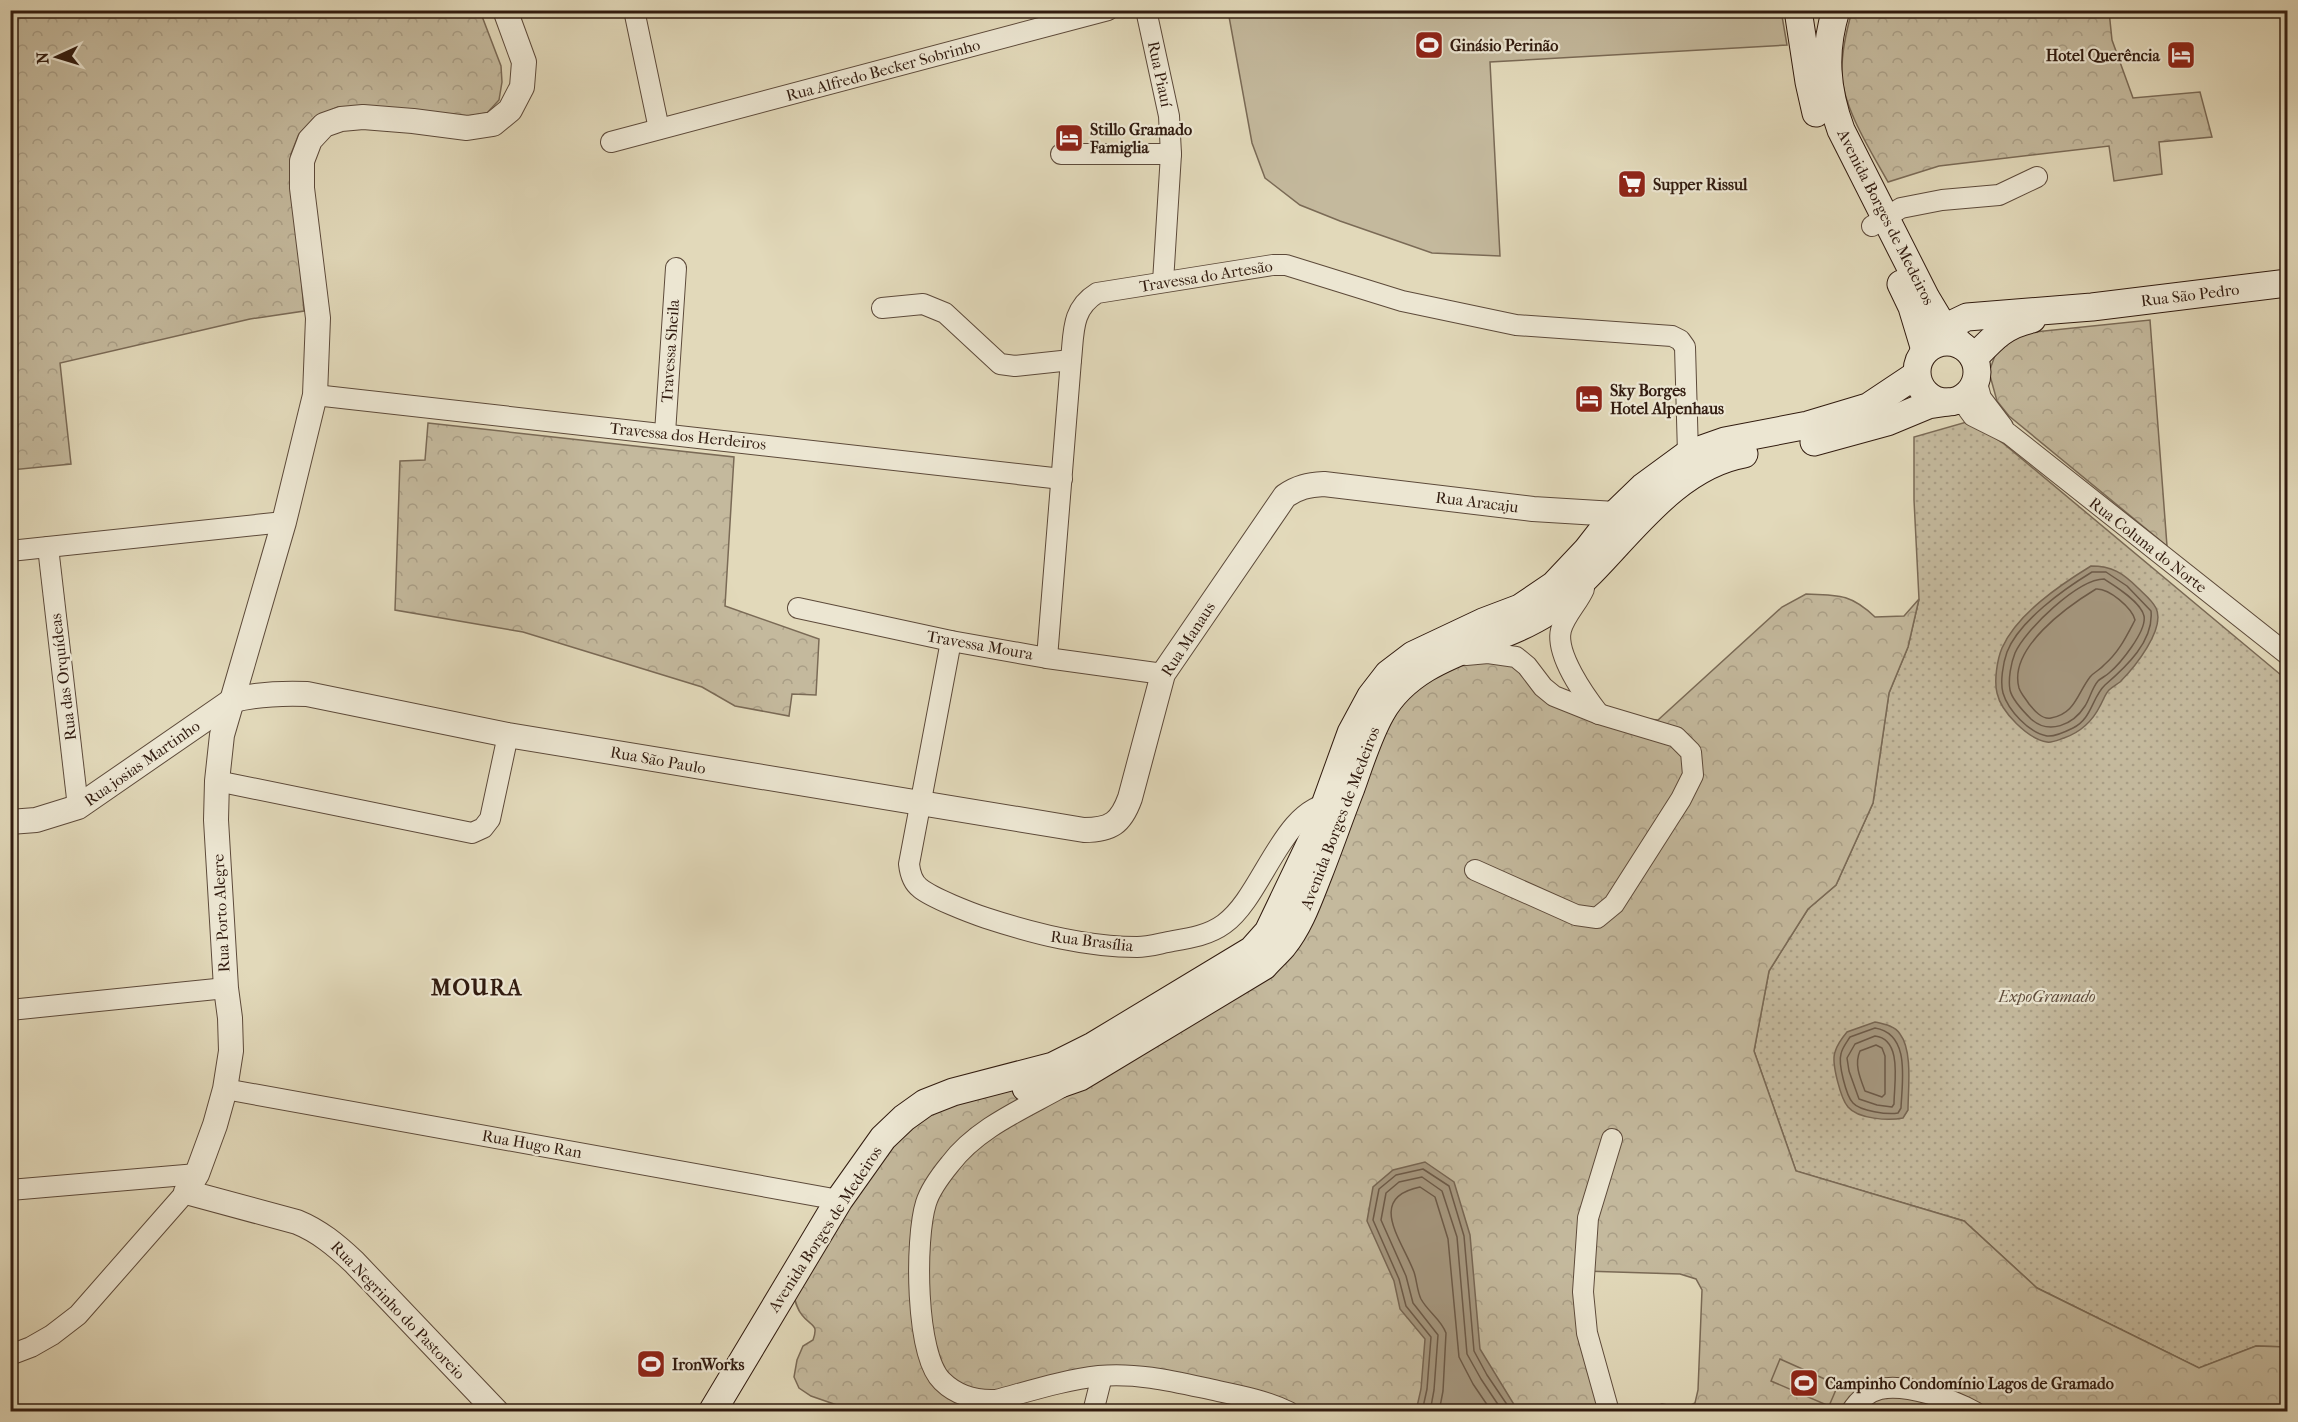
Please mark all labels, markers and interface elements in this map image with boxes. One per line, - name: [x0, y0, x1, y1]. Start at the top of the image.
- north arrow: [27, 27, 87, 87]
- sports icon: Ginásio Perinão: [1413, 29, 1445, 61]
- street label: Rua Alfredo Becker Sobrinho: [784, 35, 982, 105]
- place label: Ginásio Perinão: [1450, 36, 1558, 55]
- street label: Rua Piauí: [1144, 39, 1176, 109]
- hotel icon: Hotel Querência: [2165, 39, 2197, 71]
- place label: Hotel Querência: [2046, 46, 2161, 65]
- text: N: [33, 50, 52, 65]
- place label: Stillo Gramado Famiglia: [1089, 120, 1192, 158]
- hotel icon: Stillo Gramado Famiglia: [1053, 122, 1085, 154]
- street label: Avenida Borges de Medeiros: [1833, 125, 1939, 308]
- supermarket icon: Supper Rissul: [1616, 168, 1648, 200]
- place label: Supper Rissul: [1653, 175, 1748, 195]
- street label: Travessa do Artesão: [1138, 256, 1274, 296]
- street label: Rua São Pedro: [2140, 280, 2240, 310]
- street label: Travessa Sheila: [657, 298, 683, 403]
- place label: Sky Borges Hotel Alpenhaus: [1610, 381, 1724, 419]
- hotel icon: Sky Borges Hotel Alpenhaus: [1573, 383, 1605, 415]
- street label: Travessa dos Herdeiros: [609, 418, 767, 454]
- street label: Rua Aracaju: [1434, 487, 1520, 517]
- street label: Rua Coluna do Norte: [2085, 493, 2211, 597]
- street label: Rua Manaus: [1157, 598, 1219, 680]
- street label: Rua das Orquídeas: [46, 612, 80, 742]
- street label: Travessa Moura: [925, 626, 1035, 664]
- street label: Rua josias Martinho: [81, 716, 203, 810]
- street label: Avenida Borges de Medeiros: [1296, 724, 1384, 913]
- street label: Rua São Paulo: [609, 742, 707, 778]
- street label: Rua Porto Alegre: [208, 853, 234, 973]
- street label: Rua Brasília: [1050, 927, 1135, 956]
- district label: MOURA: [430, 975, 523, 1001]
- park label: ExpoGramado: [1997, 987, 2096, 1006]
- street label: Rua Hugo Ran: [480, 1126, 584, 1162]
- street label: Avenida Borges de Medeiros: [764, 1142, 886, 1317]
- street label: Rua Negrinho do Pastoreio: [327, 1237, 469, 1383]
- sports icon: IronWorks: [635, 1348, 667, 1380]
- place label: IronWorks: [672, 1355, 744, 1374]
- sports icon: Campinho Condomínio Lagos de Gramado: [1788, 1367, 1820, 1399]
- place label: Campinho Condomínio Lagos de Gramado: [1825, 1374, 2114, 1394]

